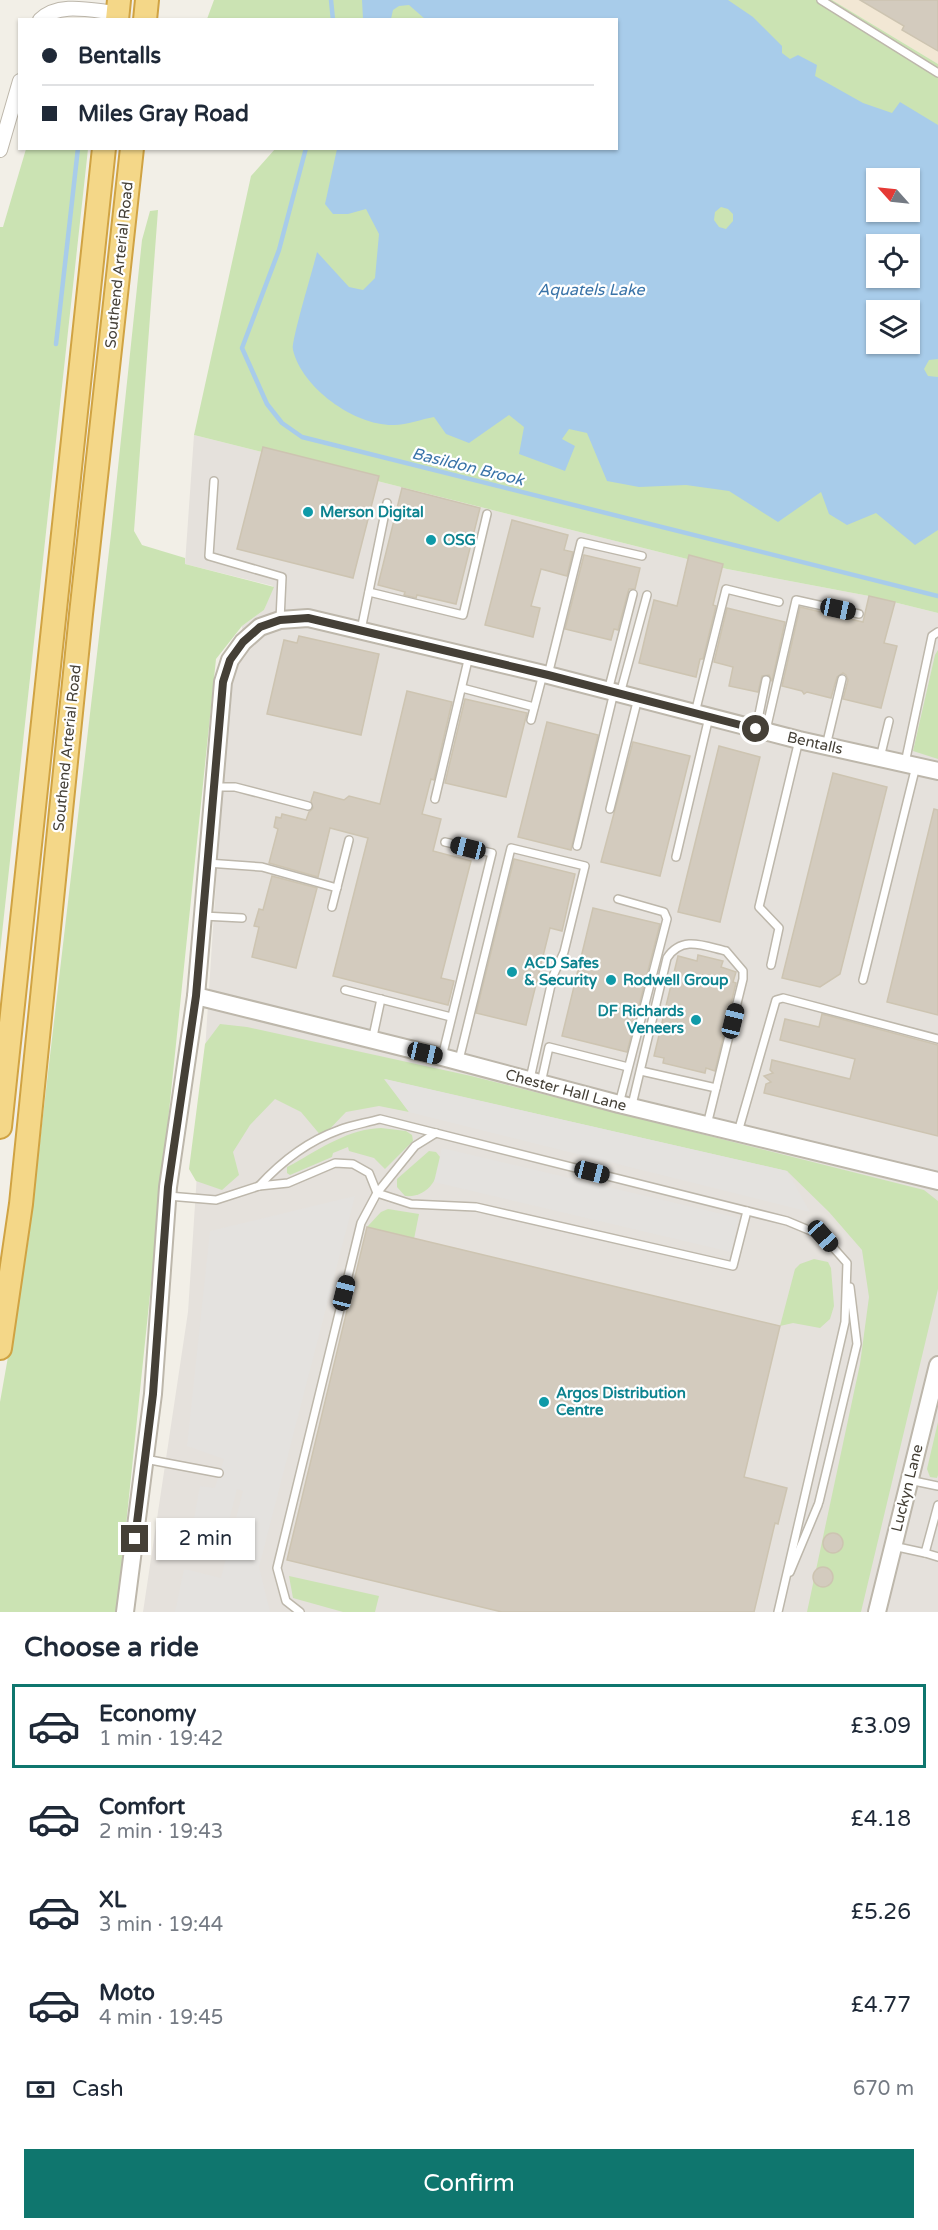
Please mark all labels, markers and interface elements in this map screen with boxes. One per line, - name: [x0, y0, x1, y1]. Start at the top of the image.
- text: Bentalls: [78, 43, 161, 69]
- text: Miles Gray Road: [78, 101, 249, 127]
- north arrow: [866, 168, 920, 222]
- map controls: [866, 168, 920, 354]
- street label: Southend Arterial Road: [101, 181, 137, 349]
- button: locate: [866, 234, 920, 288]
- water label: Aquatels Lake: [537, 280, 645, 300]
- button: layers: [866, 300, 920, 354]
- water label: Basildon Brook: [410, 443, 527, 491]
- place label: Merson Digital: [320, 503, 424, 522]
- marker: Merson Digital: [301, 505, 315, 519]
- place label: OSG: [443, 531, 476, 549]
- marker: OSG: [424, 533, 438, 547]
- car: [819, 596, 857, 622]
- street label: Southend Arterial Road: [49, 664, 85, 832]
- route start: [742, 715, 769, 742]
- street label: Bentalls: [785, 728, 845, 758]
- car: [448, 835, 488, 861]
- place label: ACD Safes & Security: [524, 954, 599, 990]
- marker: ACD Safes & Security: [505, 965, 519, 979]
- place label: Rodwell Group: [623, 971, 729, 990]
- marker: Rodwell Group: [604, 973, 618, 987]
- car: [720, 1001, 746, 1041]
- place label: DF Richards Veneers: [598, 1002, 684, 1037]
- marker: DF Richards Veneers: [689, 1013, 703, 1027]
- car: [405, 1040, 445, 1066]
- street label: Chester Hall Lane: [503, 1065, 629, 1115]
- car: [572, 1159, 612, 1185]
- car: [804, 1217, 842, 1255]
- car: [331, 1273, 357, 1313]
- place label: Argos Distribution Centre: [556, 1384, 686, 1419]
- marker: Argos Distribution Centre: [537, 1395, 551, 1409]
- street label: Luckyn Lane: [887, 1442, 927, 1534]
- callout: 2 min: [156, 1518, 255, 1560]
- route end: [121, 1525, 148, 1552]
- text: 2 min: [179, 1527, 232, 1551]
- text: Choose a ride: [24, 1631, 199, 1664]
- icon: car: [27, 1699, 81, 1753]
- text: Economy: [99, 1701, 196, 1727]
- text: £3.09: [851, 1713, 911, 1739]
- text: 1 min · 19:42: [99, 1727, 223, 1751]
- icon: car: [27, 1792, 81, 1846]
- text: Comfort: [99, 1794, 185, 1820]
- text: £4.18: [851, 1806, 911, 1832]
- text: 2 min · 19:43: [99, 1820, 223, 1844]
- icon: car: [27, 1885, 81, 1939]
- text: XL: [99, 1887, 126, 1913]
- text: £5.26: [851, 1899, 911, 1925]
- text: 3 min · 19:44: [99, 1913, 223, 1937]
- icon: car: [27, 1978, 81, 2032]
- text: Moto: [99, 1980, 155, 2006]
- text: £4.77: [851, 1992, 911, 2018]
- text: 4 min · 19:45: [99, 2006, 223, 2030]
- icon: cash: [24, 2073, 57, 2106]
- text: Cash: [72, 2076, 124, 2102]
- text: 670 m: [853, 2077, 914, 2101]
- button: Confirm: [24, 2149, 914, 2218]

